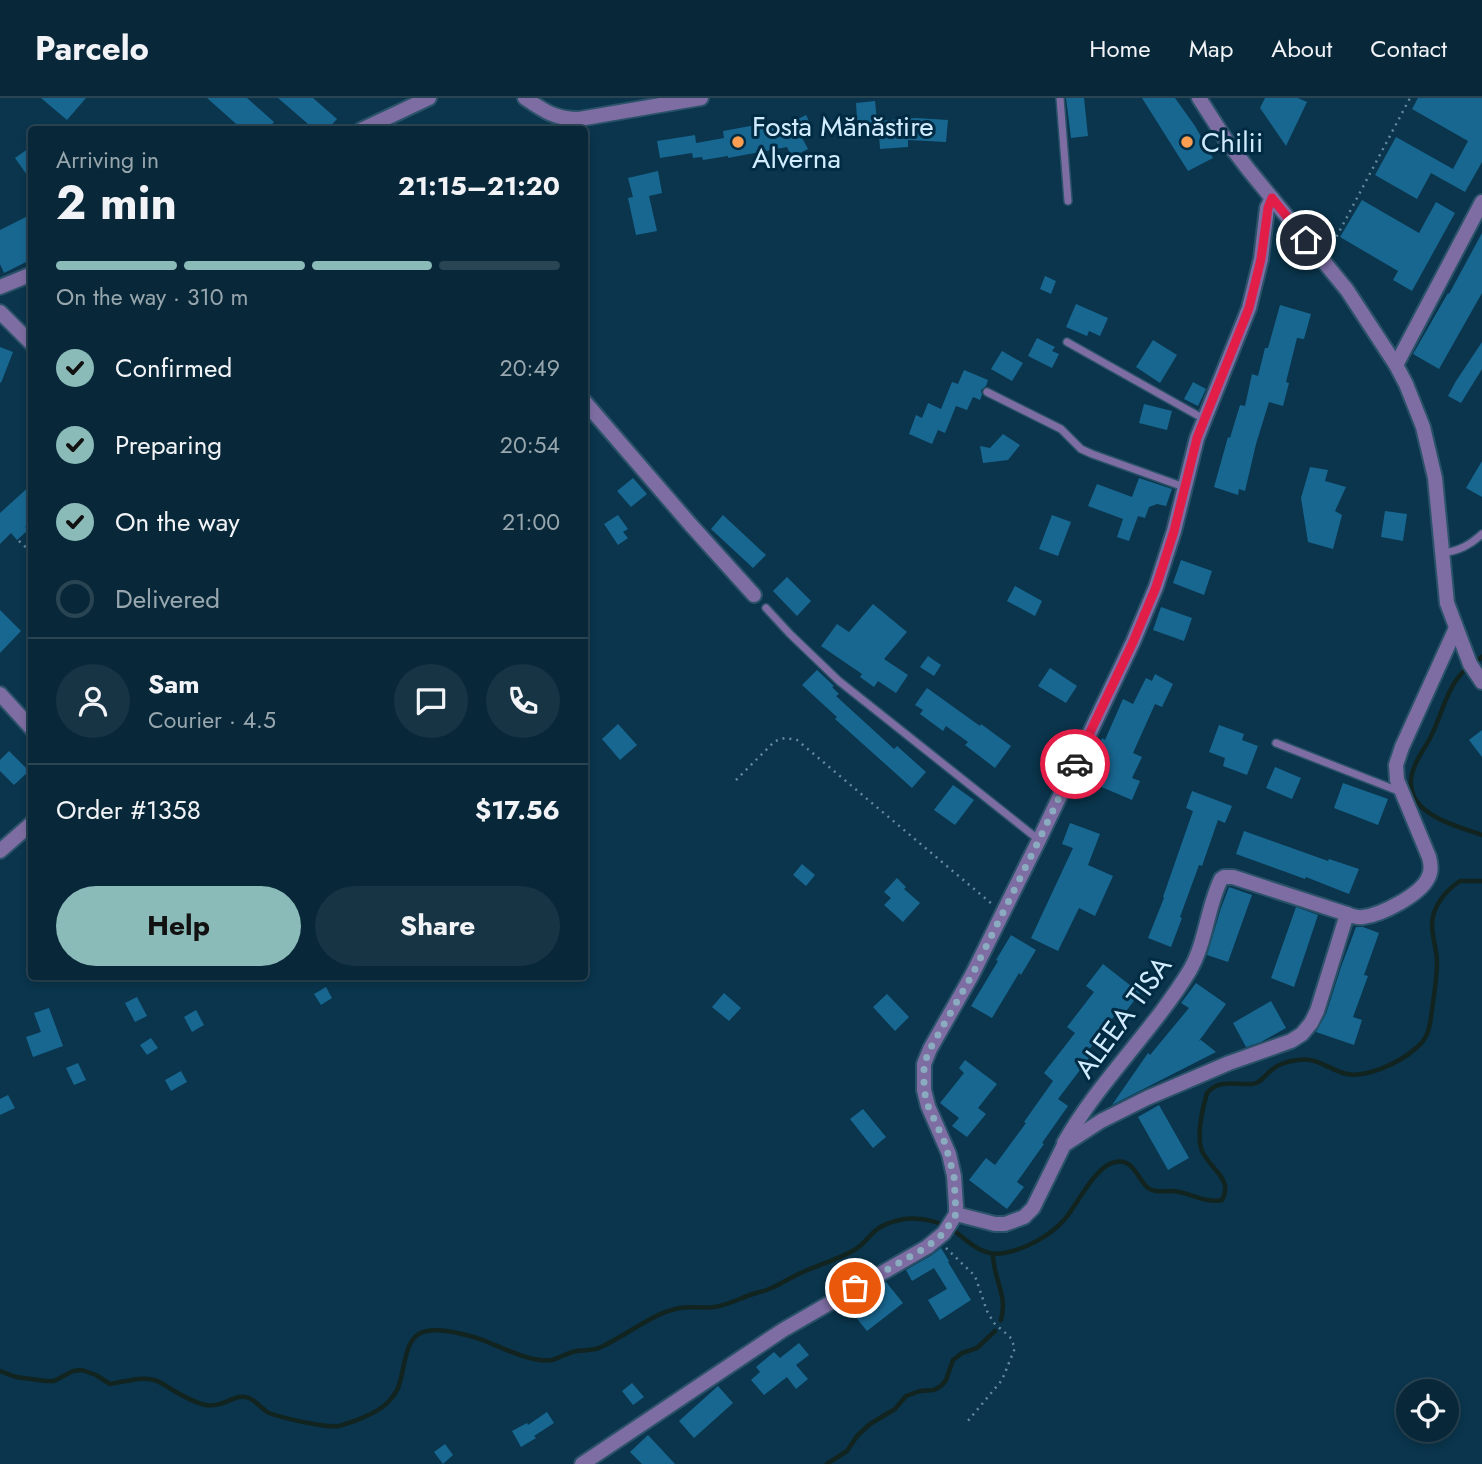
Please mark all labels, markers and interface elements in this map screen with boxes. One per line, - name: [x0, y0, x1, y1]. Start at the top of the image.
- text: Parcelo: [35, 25, 149, 72]
- text: Home: [1089, 31, 1151, 66]
- text: Map: [1189, 31, 1233, 66]
- text: About: [1271, 31, 1332, 66]
- text: Contact: [1370, 31, 1447, 66]
- place label: Fosta Mănăstire Alverna: [752, 106, 934, 179]
- place label: Chilii: [1201, 122, 1263, 163]
- marker: Fosta Mănăstire Alverna: [730, 134, 746, 150]
- marker: Chilii: [1179, 134, 1195, 150]
- text: Arriving in: [56, 143, 159, 177]
- text: 21:15–21:20: [398, 167, 560, 205]
- text: 2 min: [56, 170, 177, 236]
- pin: [1276, 210, 1336, 270]
- icon: home: [1287, 221, 1325, 259]
- text: On the way · 310 m: [56, 280, 248, 314]
- icon: check: [56, 349, 94, 387]
- text: Confirmed: [115, 349, 232, 387]
- text: 20:49: [500, 351, 560, 385]
- icon: check: [56, 426, 94, 464]
- text: Preparing: [115, 426, 222, 464]
- text: 20:54: [500, 428, 560, 462]
- icon: check: [56, 503, 94, 541]
- text: On the way: [115, 503, 240, 541]
- text: 21:00: [502, 505, 560, 539]
- text: Delivered: [115, 580, 220, 618]
- button: person: [56, 664, 130, 738]
- button: chat: [394, 664, 468, 738]
- button: phone: [486, 664, 560, 738]
- text: Sam: [148, 665, 200, 703]
- text: Courier · 4.5: [148, 703, 276, 737]
- courier: [1040, 729, 1110, 799]
- icon: car: [1056, 745, 1094, 783]
- text: Order #1358: [56, 791, 201, 829]
- text: $17.56: [475, 791, 560, 829]
- button: Help: [56, 886, 301, 966]
- button: Share: [315, 886, 560, 966]
- street label: ALEEA TISA: [1065, 947, 1182, 1087]
- pin: [825, 1258, 885, 1318]
- icon: bag: [836, 1269, 874, 1307]
- map controls: [1396, 1379, 1459, 1442]
- button: locate: [1396, 1379, 1459, 1442]

